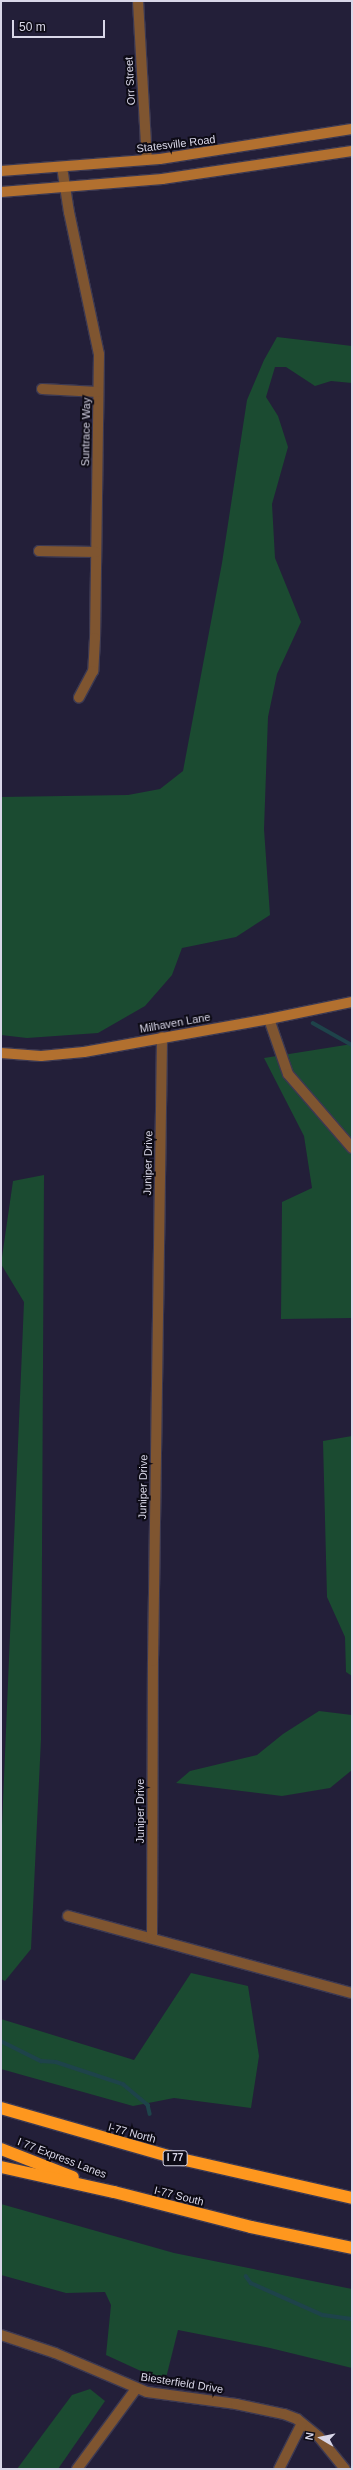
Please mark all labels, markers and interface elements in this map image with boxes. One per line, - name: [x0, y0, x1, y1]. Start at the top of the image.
- scale bar: [14, 12, 107, 38]
- text: 50 m: [19, 20, 46, 34]
- street label: Orr Street: [122, 57, 138, 105]
- street label: Statesville Road: [136, 133, 216, 155]
- street label: Suntrace Way: [79, 398, 93, 466]
- street label: Milhaven Lane: [139, 1010, 211, 1036]
- street label: Juniper Drive: [141, 1130, 155, 1196]
- street label: Juniper Drive: [136, 1454, 150, 1520]
- street label: Juniper Drive: [133, 1779, 147, 1843]
- street label: I-77 North: [107, 2120, 157, 2146]
- street label: I 77 Express Lanes: [16, 2135, 108, 2181]
- road number: I 77: [162, 2150, 188, 2166]
- street label: I-77 South: [153, 2183, 205, 2209]
- street label: Biesterfield Drive: [140, 2370, 224, 2396]
- north arrow: [301, 2418, 341, 2458]
- text: N: [303, 2431, 316, 2441]

